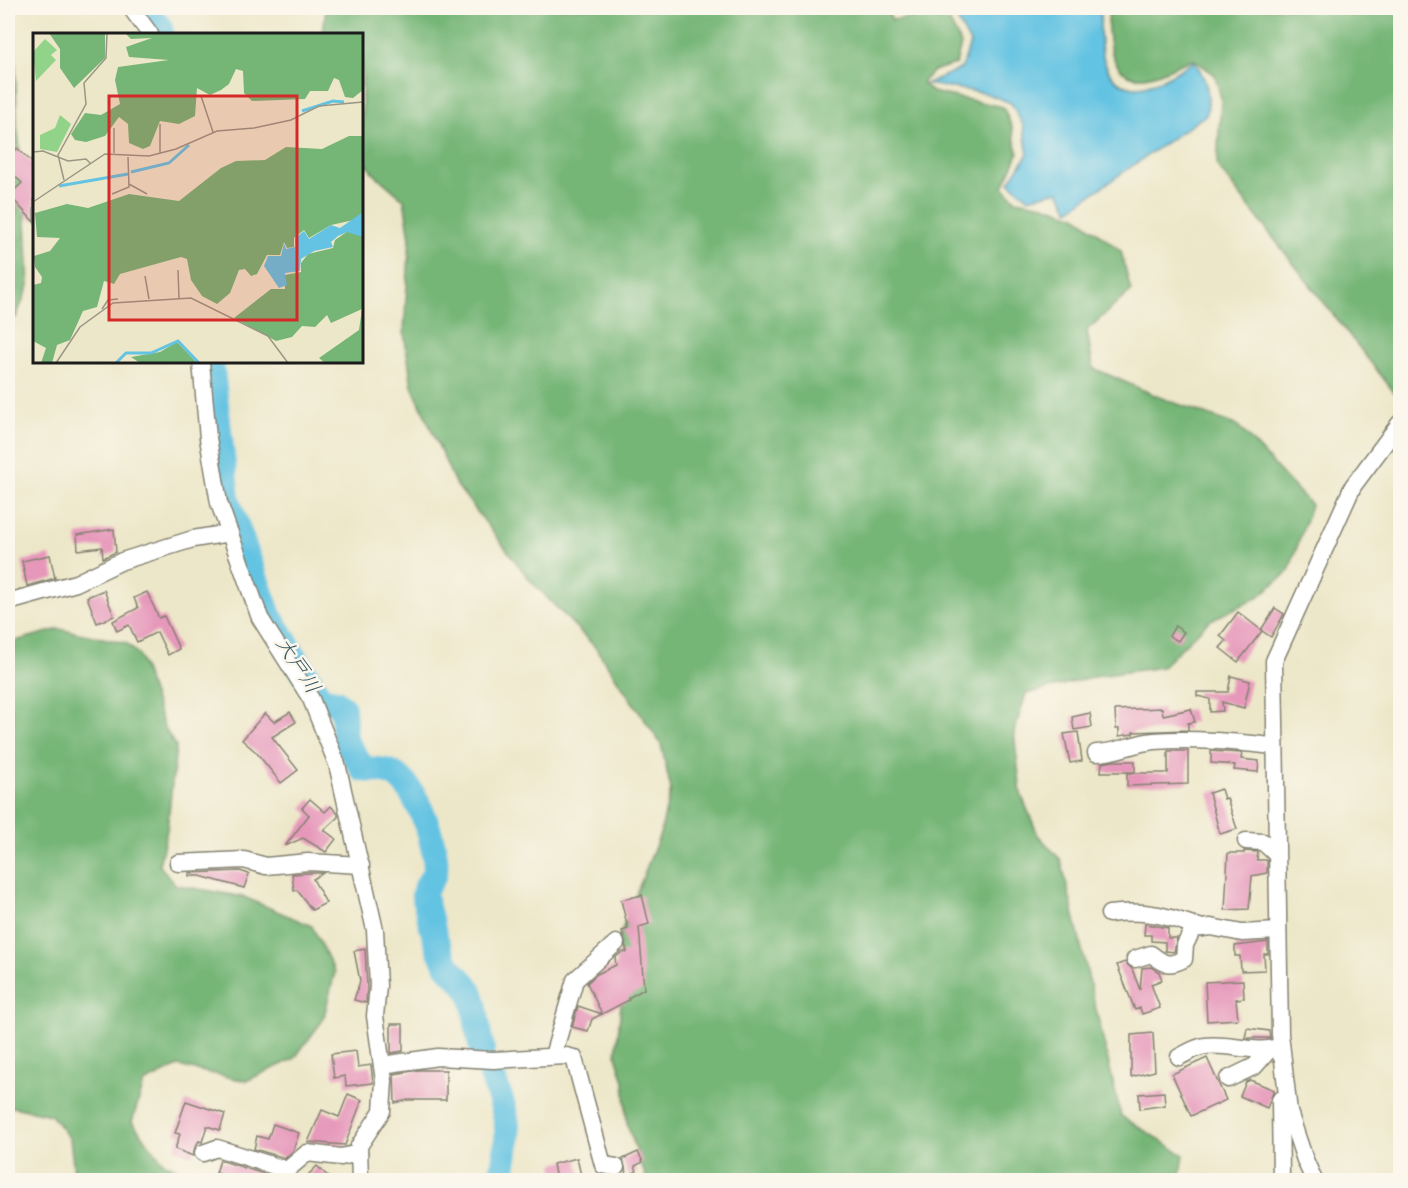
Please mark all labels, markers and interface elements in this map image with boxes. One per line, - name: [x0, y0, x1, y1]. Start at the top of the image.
- inset map: [33, 33, 363, 363]
- water label: 大戸川: [269, 629, 331, 699]

